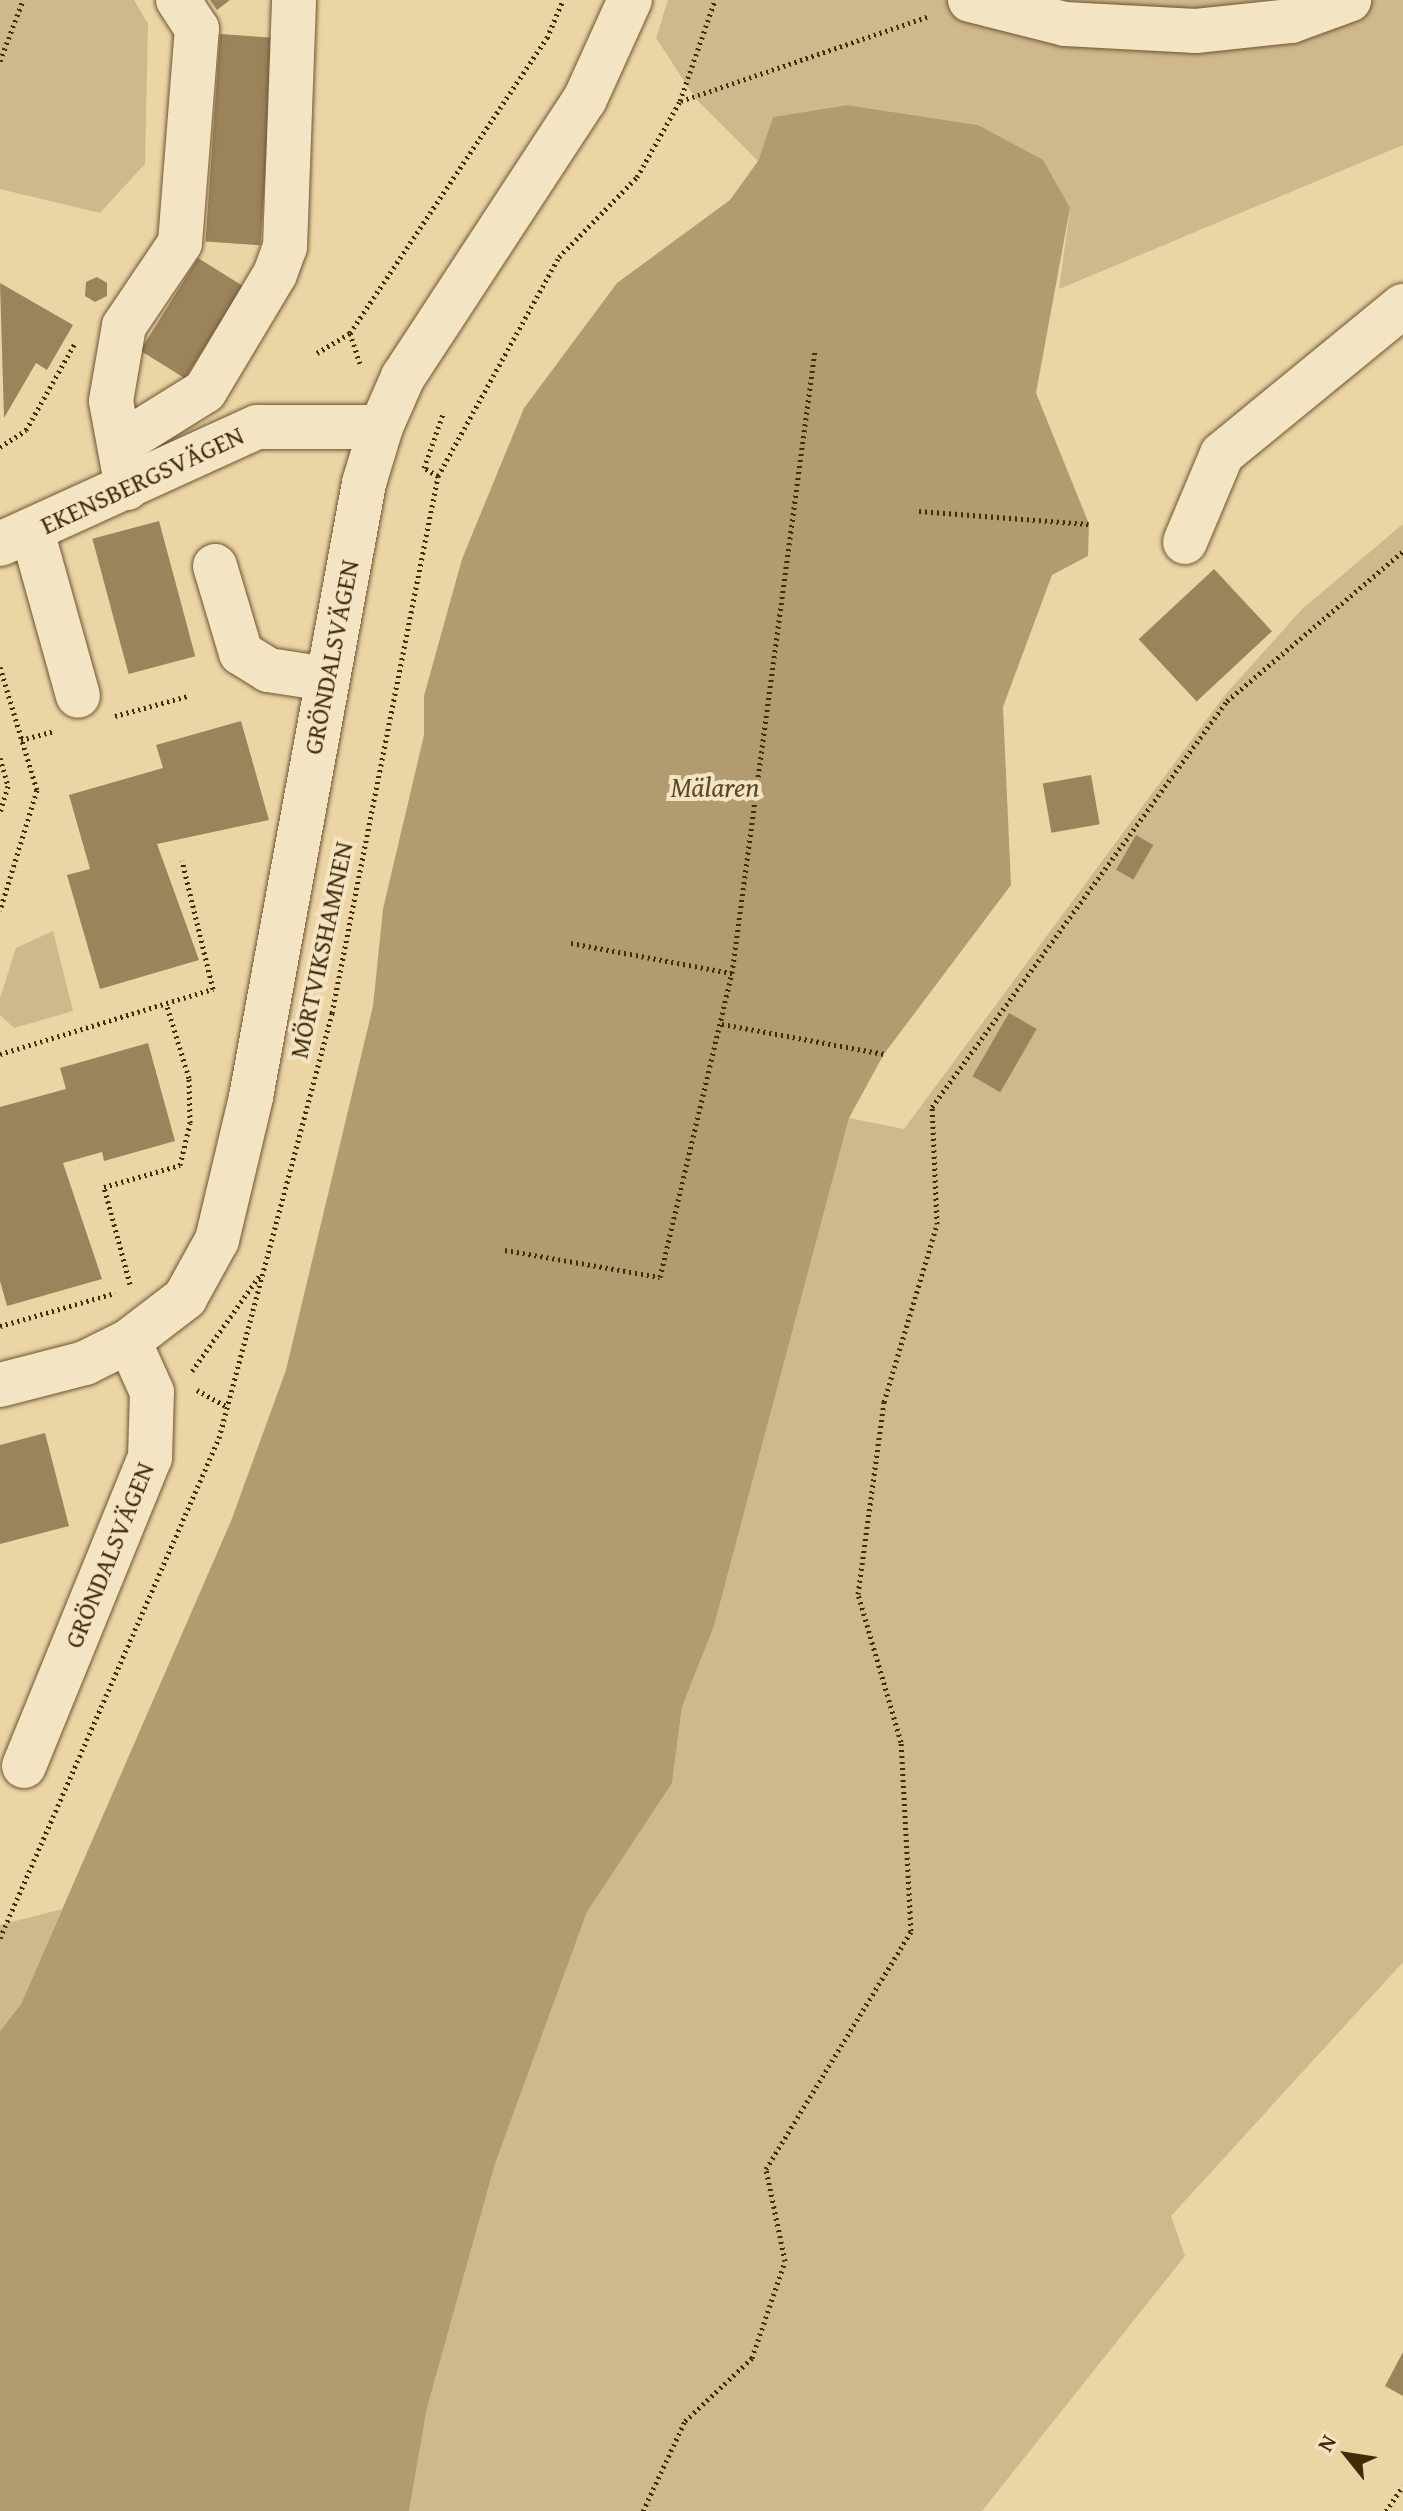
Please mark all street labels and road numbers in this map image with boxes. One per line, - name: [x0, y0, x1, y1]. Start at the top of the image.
- street label: EKENSBERGSVÄGEN: [35, 419, 249, 541]
- street label: GRÖNDALSVÄGEN: [297, 557, 365, 757]
- street label: MÖRTVIKSHAMNEN: [283, 839, 359, 1061]
- street label: GRÖNDALSVÄGEN: [58, 1458, 160, 1652]

